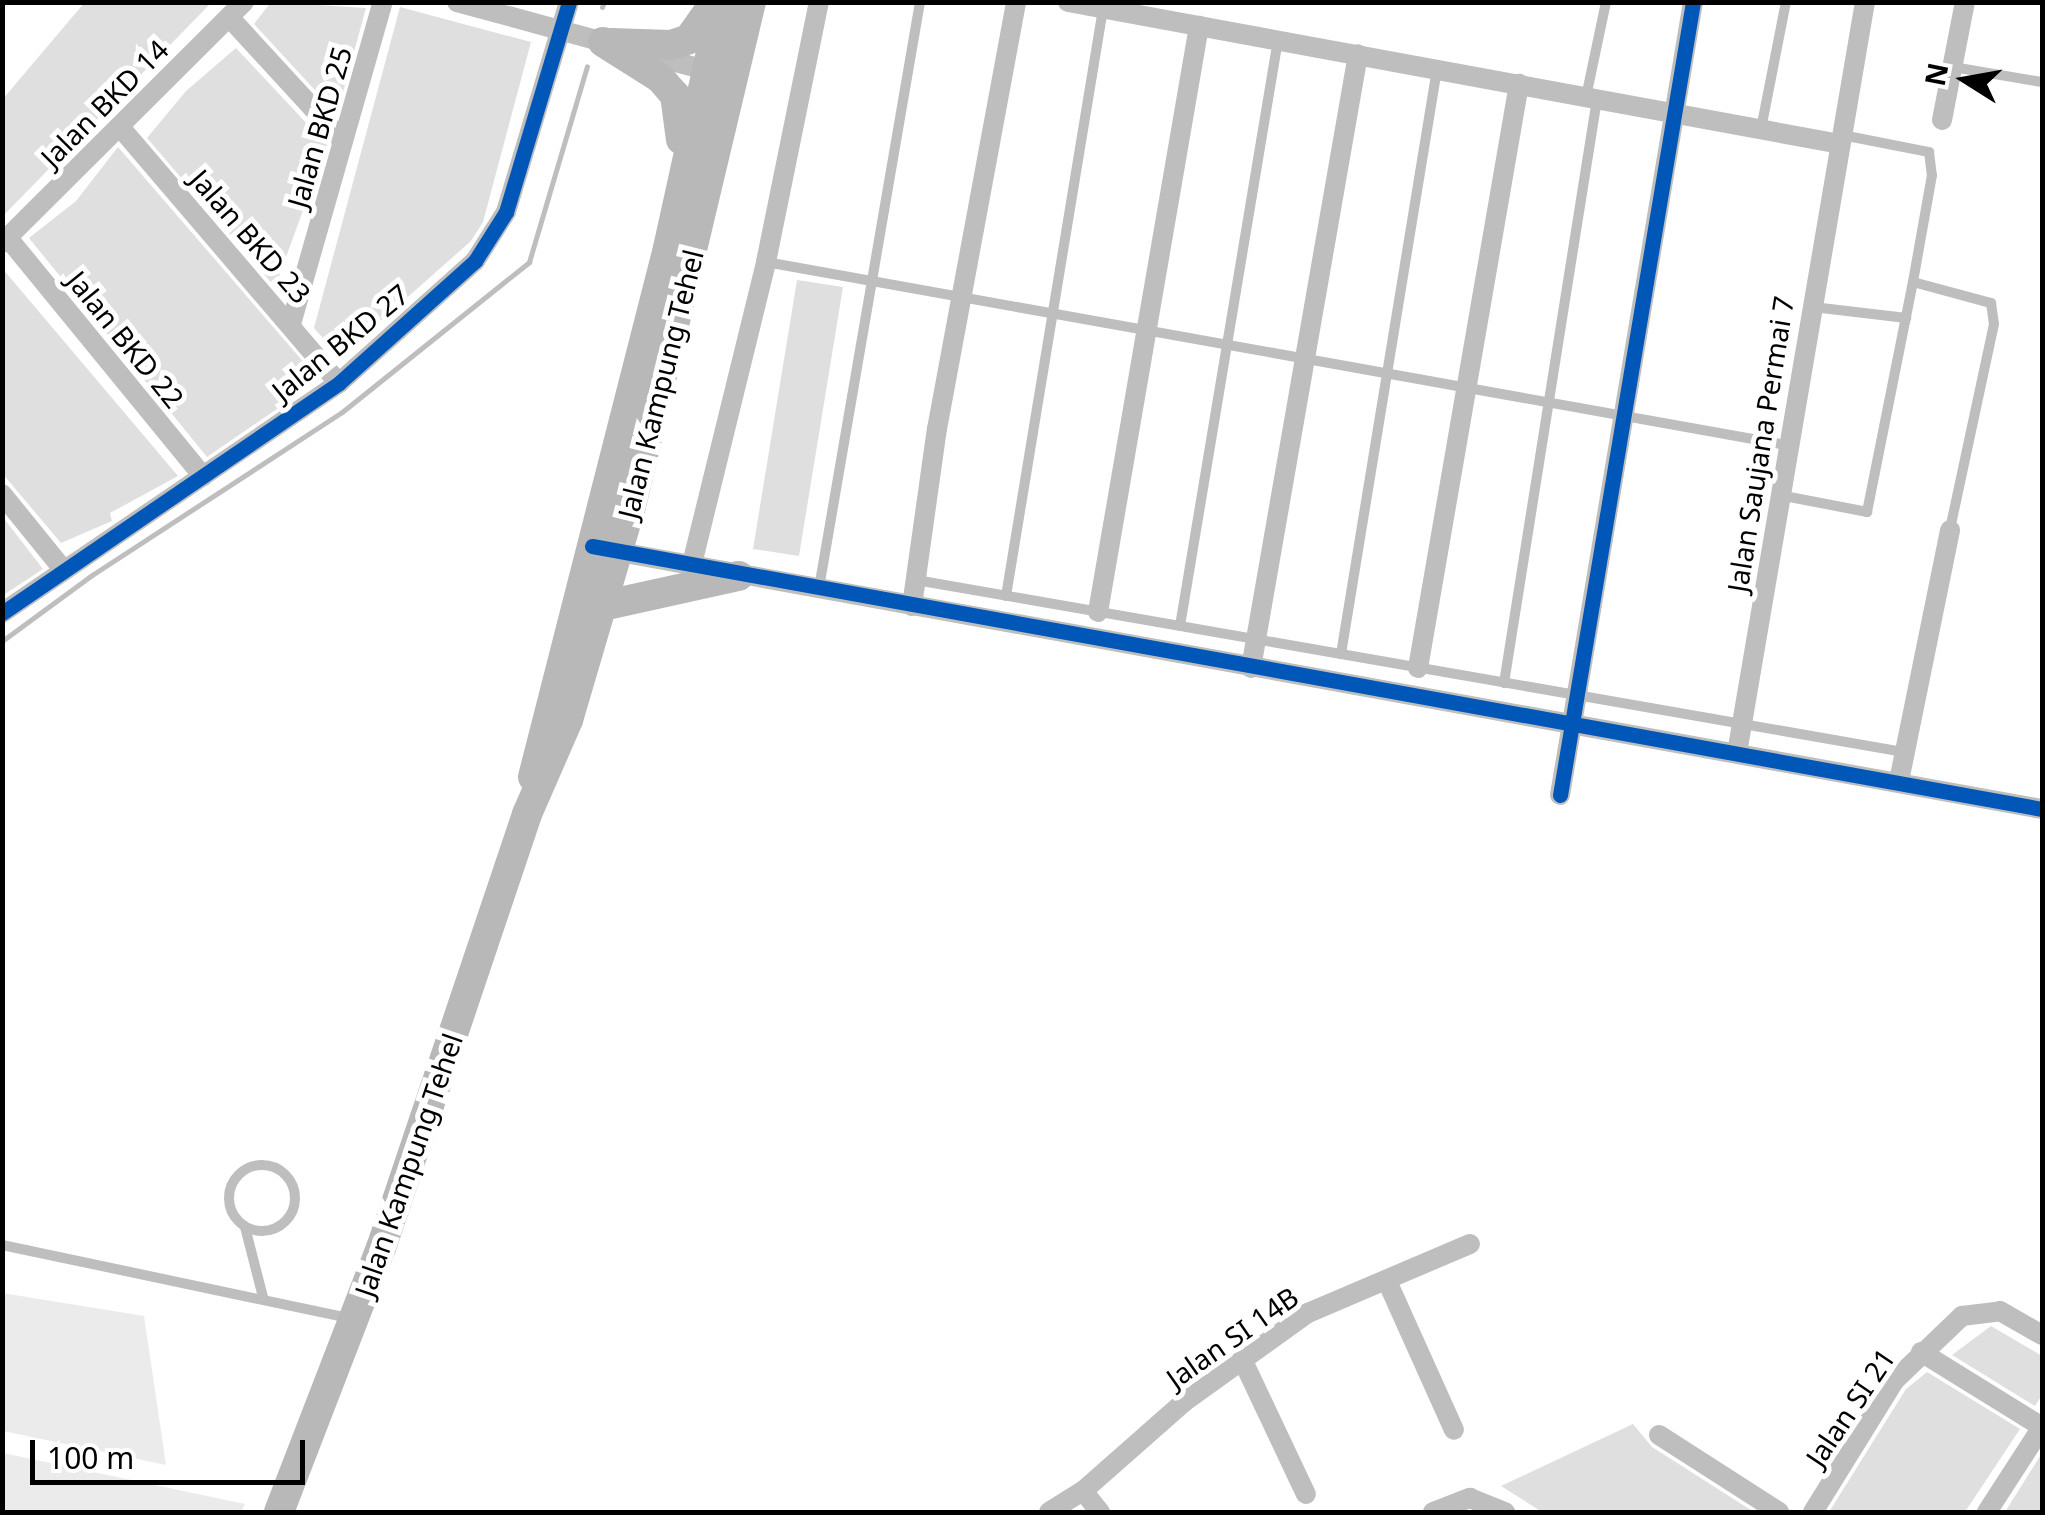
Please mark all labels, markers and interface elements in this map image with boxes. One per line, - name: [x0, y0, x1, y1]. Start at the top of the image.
- north arrow: [1915, 30, 2015, 130]
- street label: Jalan BKD 14: [33, 32, 175, 174]
- street label: Jalan BKD 25: [280, 43, 358, 211]
- text: N: [1915, 59, 1956, 89]
- street label: Jalan BKD 23: [184, 162, 318, 310]
- street label: Jalan Kampung Tehel: [610, 246, 710, 522]
- street label: Jalan BKD 22: [61, 264, 191, 414]
- street label: Jalan BKD 27: [265, 277, 415, 407]
- street label: Jalan Saujana Permai 7: [1720, 294, 1800, 594]
- street label: Jalan Kampung Tehel: [347, 1029, 469, 1301]
- street label: Jalan SI 14B: [1160, 1279, 1304, 1395]
- street label: Jalan SI 21: [1798, 1342, 1902, 1472]
- scale bar: [35, 1420, 310, 1482]
- text: 100 m: [47, 1437, 134, 1478]

